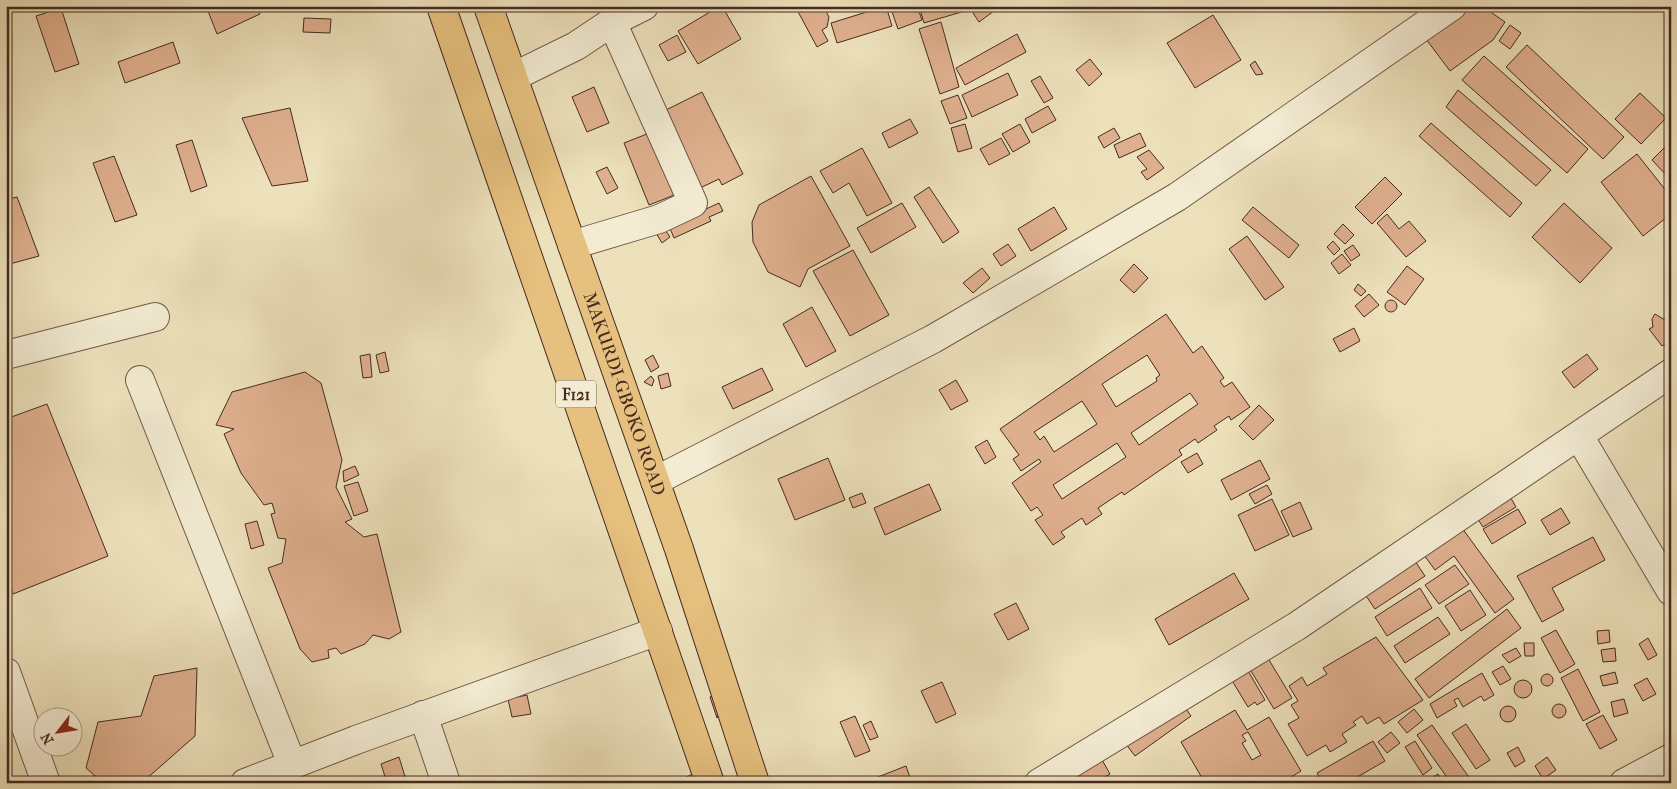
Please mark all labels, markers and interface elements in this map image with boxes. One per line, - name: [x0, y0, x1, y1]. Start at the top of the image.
- street label: MAKURDI-GBOKO ROAD: [579, 289, 670, 498]
- road number: F121: [556, 380, 596, 408]
- north arrow: [32, 706, 82, 756]
- text: N: [37, 729, 57, 747]

